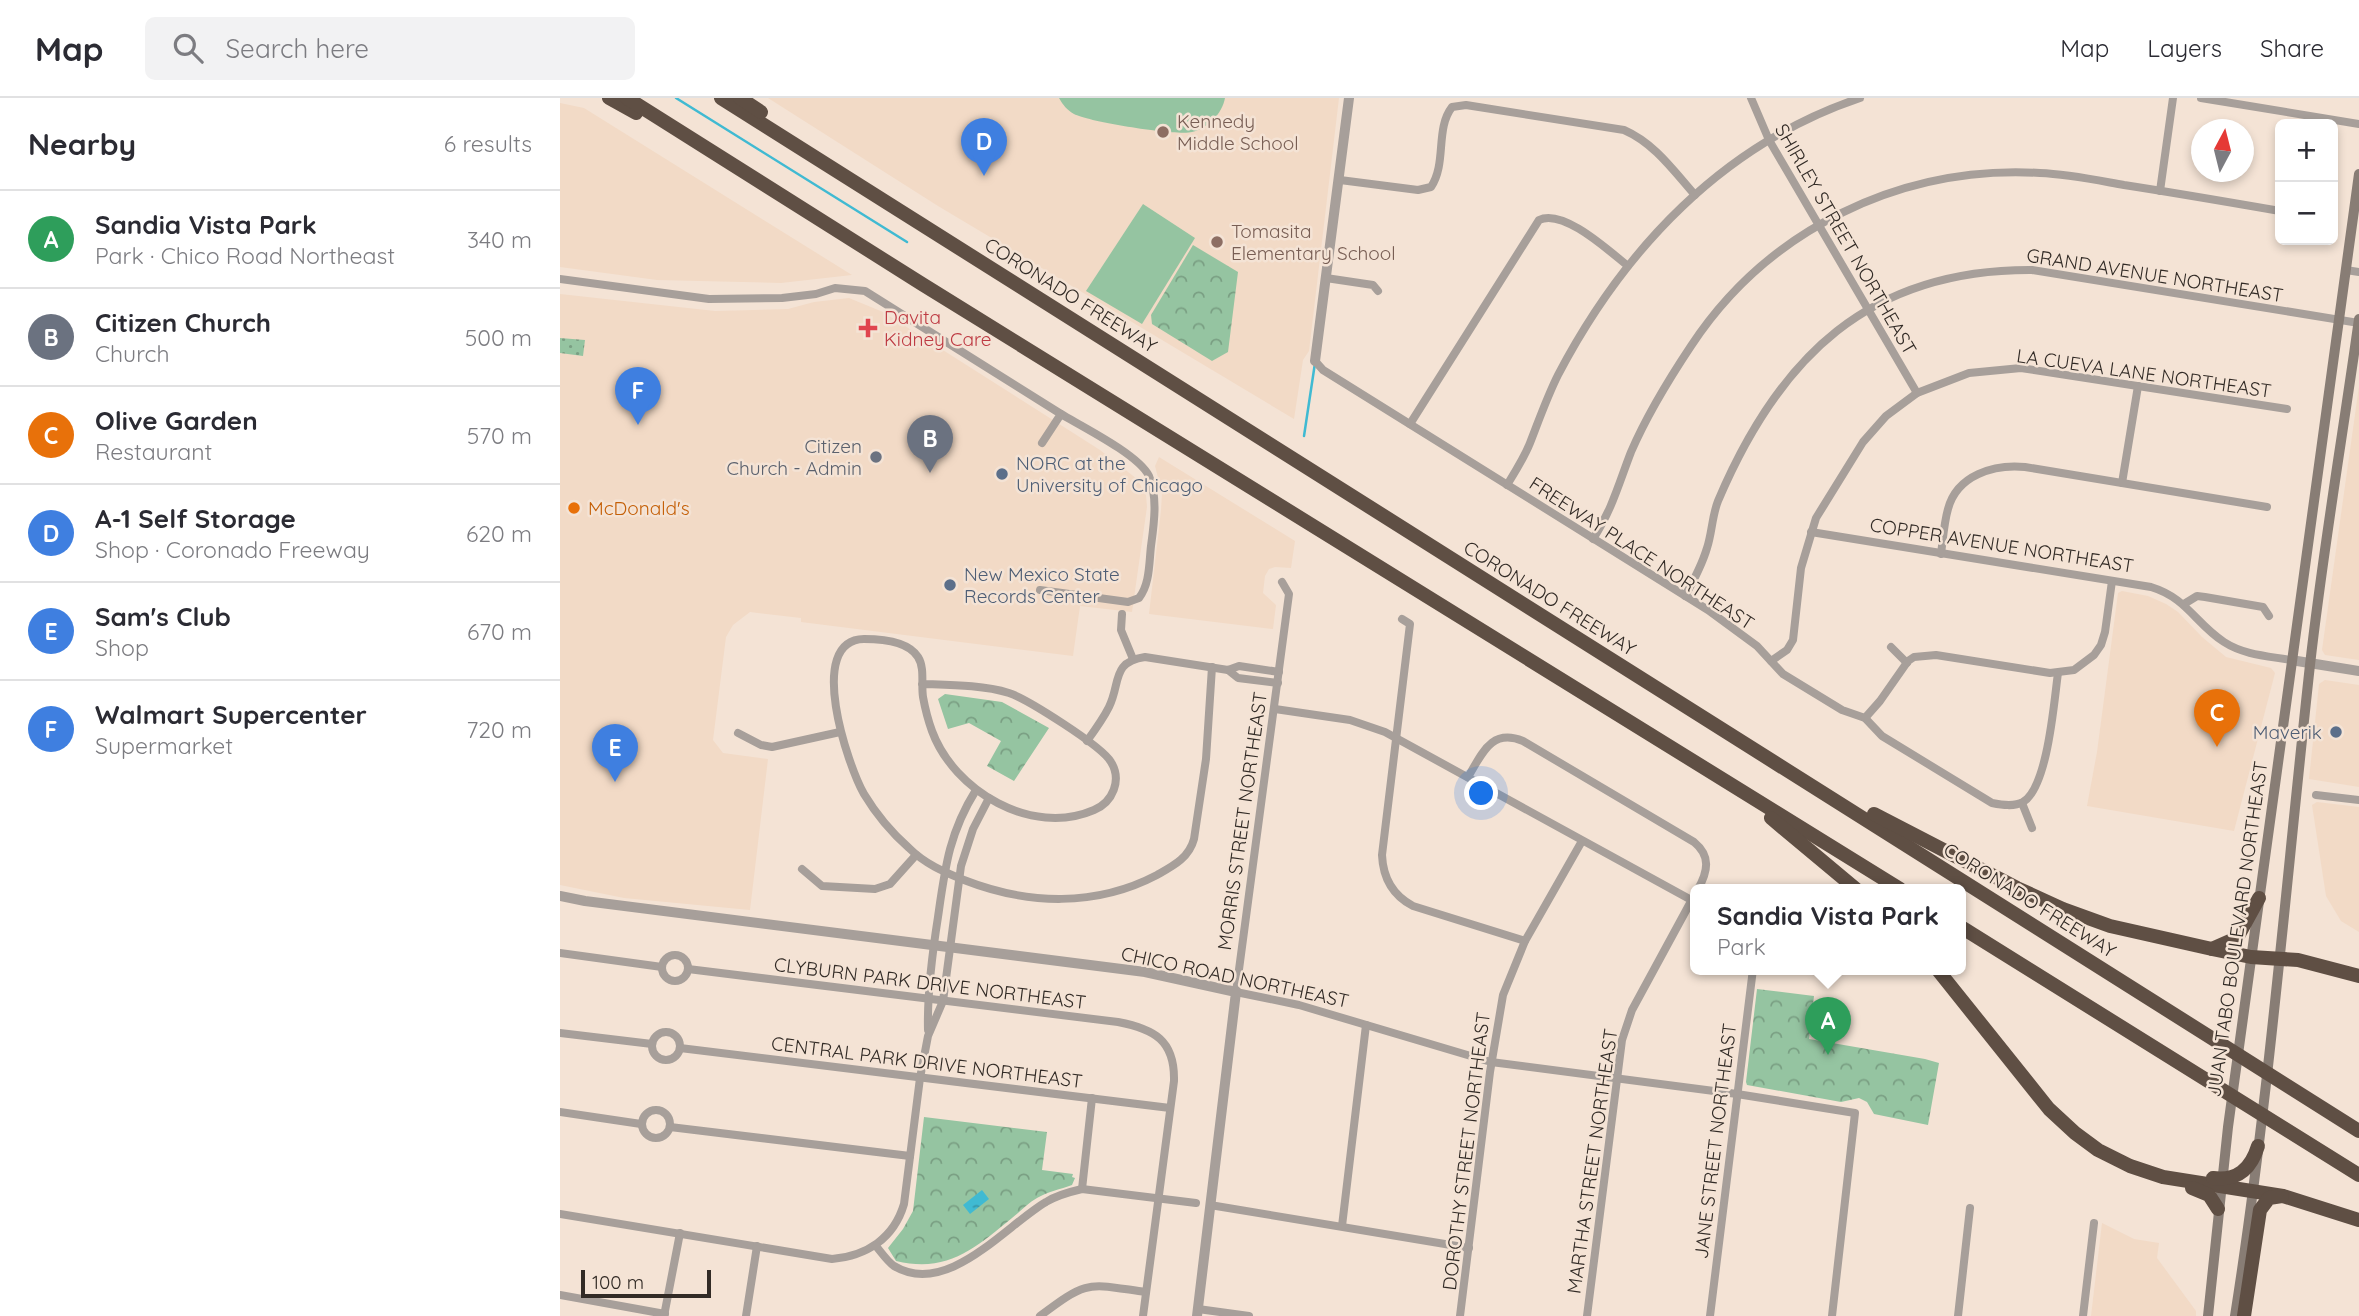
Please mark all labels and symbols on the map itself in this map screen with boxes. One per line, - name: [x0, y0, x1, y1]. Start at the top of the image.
- place label: Kennedy Middle School: [1177, 109, 1299, 155]
- pin: D: [961, 118, 1007, 176]
- street label: SHIRLEY STREET NORTHEAST: [1770, 119, 1922, 359]
- north arrow: [2191, 119, 2254, 182]
- marker: Kennedy Middle School: [1155, 124, 1171, 140]
- place label: Tomasita Elementary School: [1231, 219, 1396, 265]
- street label: CORONADO FREEWAY: [980, 232, 1162, 358]
- marker: Tomasita Elementary School: [1209, 234, 1225, 250]
- street label: GRAND AVENUE NORTHEAST: [2025, 243, 2285, 307]
- place label: Davita Kidney Care: [884, 305, 992, 351]
- marker: Davita Kidney Care: [858, 318, 878, 338]
- street label: LA CUEVA LANE NORTHEAST: [2015, 343, 2273, 403]
- pin: F: [615, 367, 661, 425]
- pin: B: [907, 415, 953, 473]
- place label: Citizen Church - Admin: [726, 434, 862, 480]
- marker: Citizen Church - Admin: [868, 449, 884, 465]
- place label: NORC at the University of Chicago: [1016, 451, 1203, 497]
- marker: NORC at the University of Chicago: [994, 466, 1010, 482]
- street label: FREEWAY PLACE NORTHEAST: [1525, 471, 1759, 635]
- place label: McDonald's: [588, 496, 690, 520]
- marker: McDonald's: [566, 500, 582, 516]
- street label: COPPER AVENUE NORTHEAST: [1868, 512, 2136, 578]
- street label: CORONADO FREEWAY: [1459, 535, 1641, 661]
- place label: New Mexico State Records Center: [964, 562, 1120, 608]
- marker: New Mexico State Records Center: [942, 577, 958, 593]
- pin: C: [2194, 689, 2240, 747]
- street label: MORRIS STREET NORTHEAST: [1212, 690, 1272, 952]
- place label: Maverik: [2253, 720, 2322, 744]
- pin: E: [592, 724, 638, 782]
- marker: Maverik: [2328, 724, 2344, 740]
- street label: JUAN TABO BOULEVARD NORTHEAST: [2202, 760, 2272, 1098]
- your location: [1464, 776, 1498, 810]
- street label: CORONADO FREEWAY: [1939, 837, 2121, 963]
- street label: CHICO ROAD NORTHEAST: [1119, 941, 1351, 1013]
- street label: CLYBURN PARK DRIVE NORTHEAST: [773, 952, 1087, 1014]
- pin: A: [1805, 997, 1851, 1055]
- street label: DOROTHY STREET NORTHEAST: [1437, 1010, 1495, 1292]
- street label: JANE STREET NORTHEAST: [1689, 1022, 1741, 1260]
- street label: MARTHA STREET NORTHEAST: [1562, 1027, 1622, 1295]
- street label: CENTRAL PARK DRIVE NORTHEAST: [770, 1031, 1084, 1093]
- scale bar: [581, 1267, 710, 1299]

